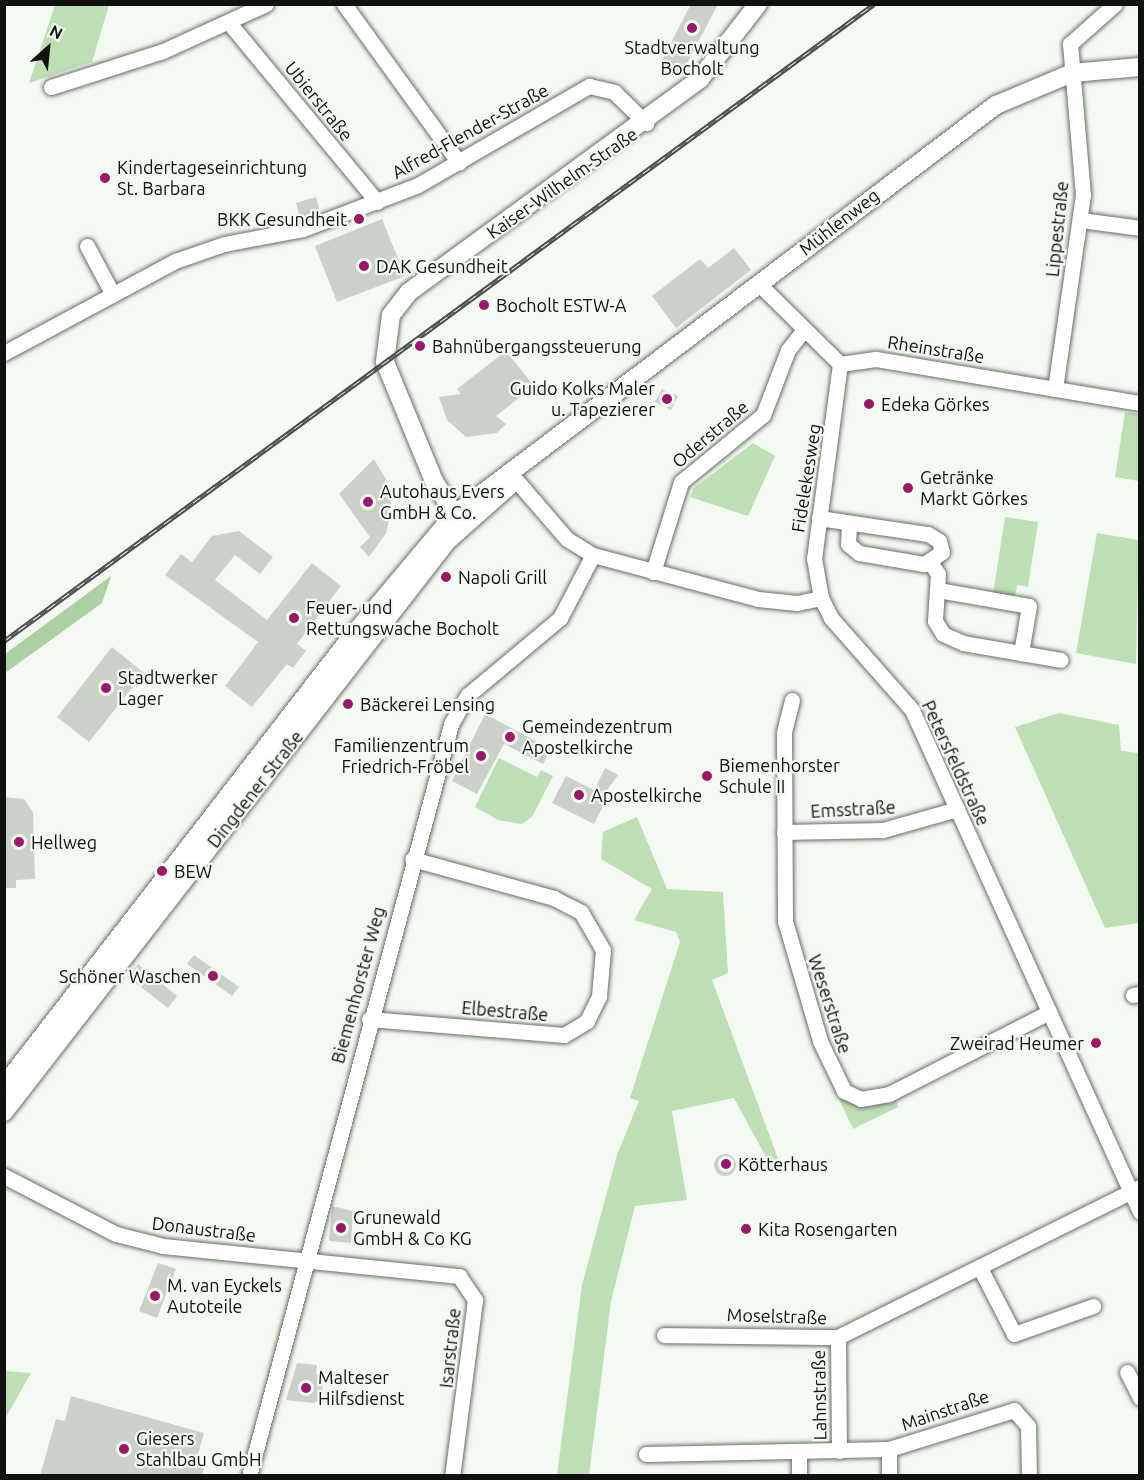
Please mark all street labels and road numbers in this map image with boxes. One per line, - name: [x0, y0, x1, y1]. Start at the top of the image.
- street label: Ubierstraße: [280, 57, 358, 145]
- street label: Alfred-Flender-Straße: [388, 79, 552, 183]
- street label: Kaiser-Wilhelm-Straße: [482, 123, 642, 243]
- street label: Lippestraße: [1041, 180, 1073, 278]
- street label: Mühlenweg: [795, 184, 883, 260]
- street label: Rheinstraße: [886, 331, 986, 367]
- street label: Oderstraße: [667, 396, 753, 472]
- street label: Fidelekesweg: [787, 422, 825, 534]
- street label: Petersfeldstraße: [918, 697, 994, 829]
- street label: Dingdener Straße: [203, 726, 307, 852]
- street label: Emsstraße: [810, 796, 896, 822]
- street label: Biemenhorster Weg: [327, 904, 389, 1066]
- street label: Weserstraße: [804, 952, 856, 1056]
- street label: Elbestraße: [461, 996, 549, 1026]
- street label: Donaustraße: [151, 1212, 257, 1246]
- street label: Moselstraße: [726, 1303, 828, 1329]
- street label: Isarstraße: [435, 1307, 465, 1389]
- street label: Lahnstraße: [807, 1349, 831, 1441]
- street label: Mainstraße: [898, 1385, 992, 1435]

